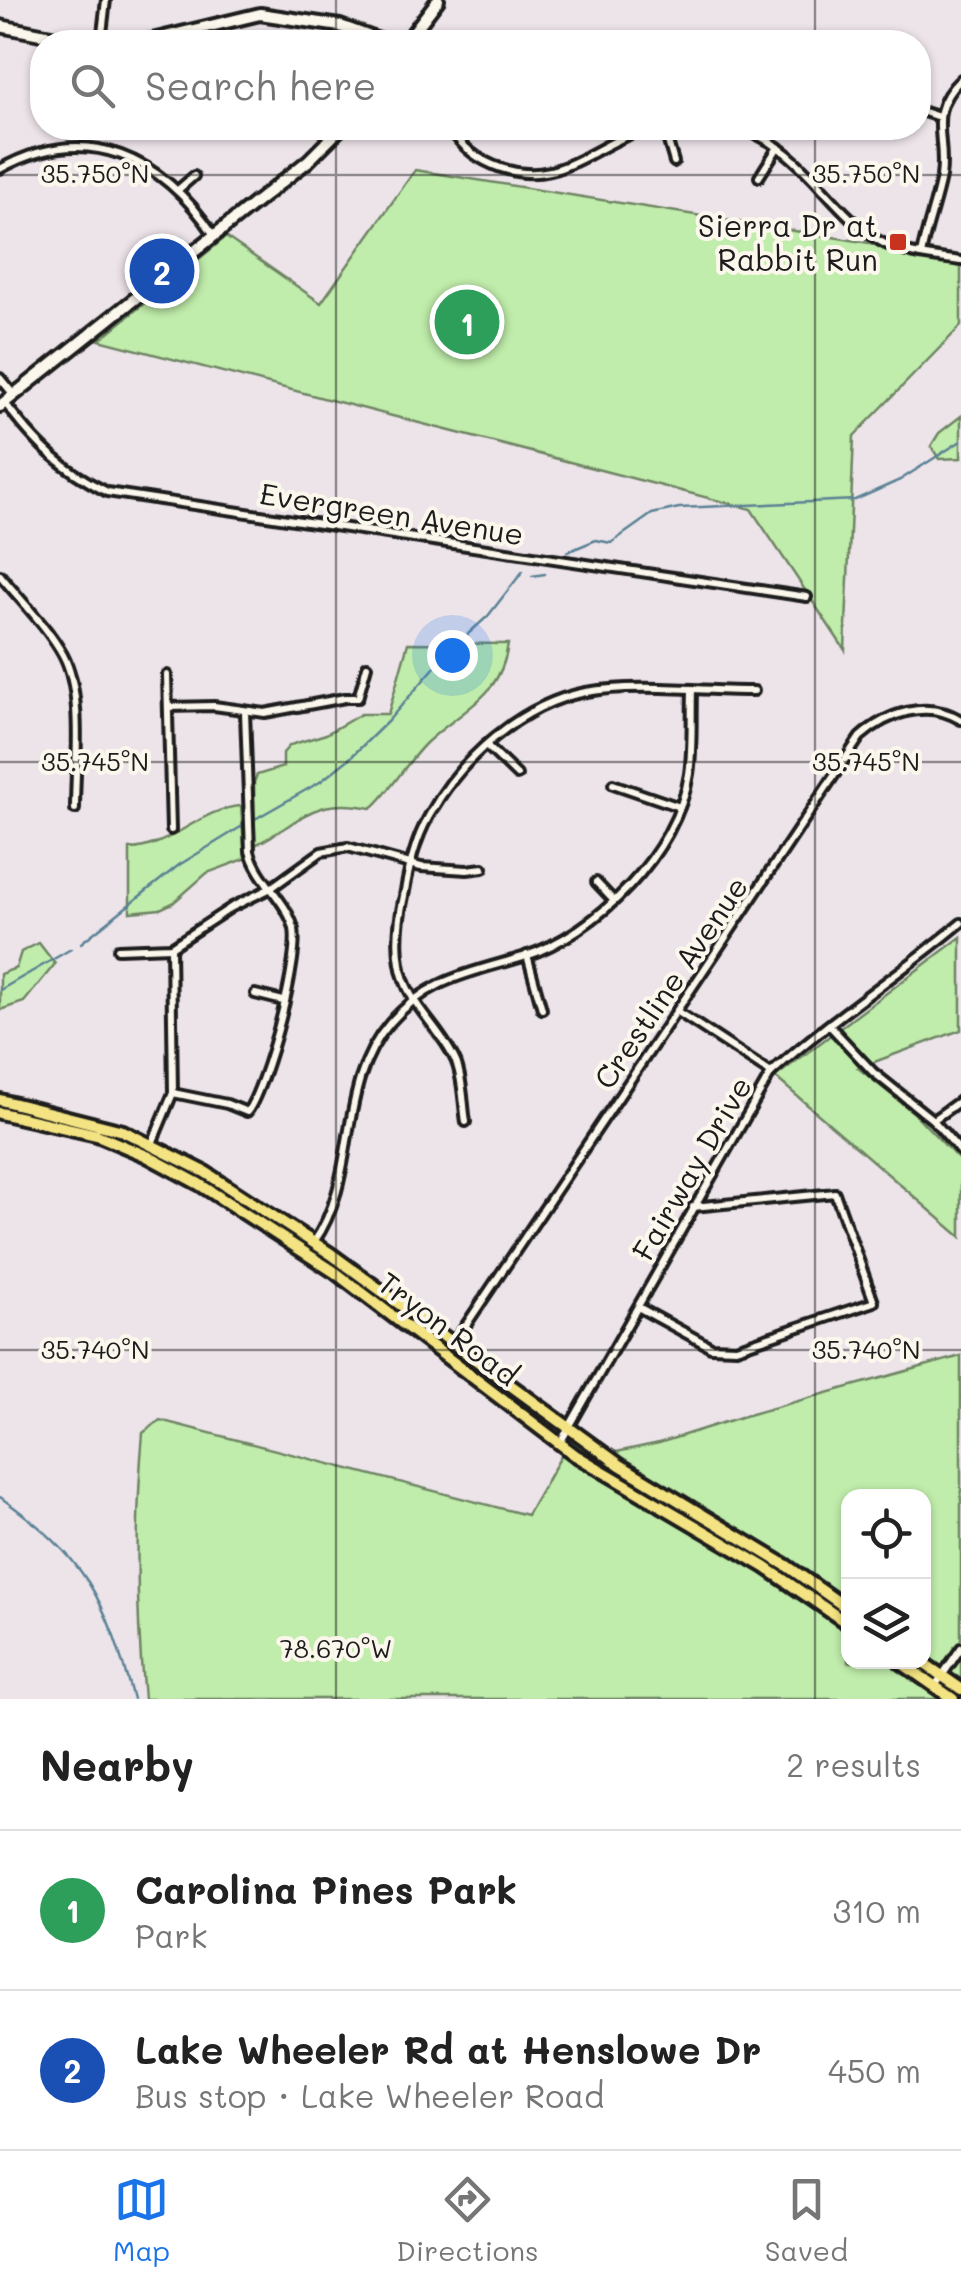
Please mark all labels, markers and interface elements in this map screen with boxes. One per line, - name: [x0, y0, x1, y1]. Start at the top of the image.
- search box: [30, 30, 931, 140]
- icon: search: [65, 58, 120, 113]
- text: Search here: [145, 60, 376, 110]
- text: 35.750°N: [41, 157, 149, 189]
- text: 35.750°N: [812, 157, 920, 189]
- place label: Sierra Dr at Rabbit Run: [698, 205, 878, 279]
- marker: Sierra Dr at Rabbit Run: [887, 231, 909, 253]
- pin: 2: [130, 234, 194, 308]
- pin: 1: [434, 284, 500, 360]
- street label: Evergreen Avenue: [257, 472, 527, 554]
- your location: [427, 630, 478, 681]
- text: 35.745°N: [41, 745, 149, 777]
- text: 35.745°N: [812, 745, 920, 777]
- street label: Crestline Avenue: [584, 868, 756, 1096]
- street label: Fairway Drive: [622, 1069, 760, 1267]
- street label: Tryon Road: [371, 1262, 527, 1394]
- text: 35.740°N: [41, 1333, 149, 1365]
- text: 35.740°N: [812, 1333, 920, 1365]
- map controls: [841, 1489, 931, 1669]
- button: locate: [841, 1489, 931, 1579]
- button: layers: [841, 1579, 931, 1669]
- text: 78.670°W: [280, 1632, 392, 1664]
- text: Nearby: [40, 1737, 194, 1792]
- text: 2 results: [786, 1743, 921, 1785]
- text: Carolina Pines Park: [135, 1864, 517, 1914]
- text: 1: [65, 1889, 80, 1931]
- text: 310 m: [832, 1889, 921, 1931]
- text: Park: [135, 1914, 208, 1956]
- text: Lake Wheeler Rd at Henslowe Dr: [135, 2024, 761, 2074]
- text: 2: [64, 2049, 81, 2091]
- text: 450 m: [828, 2049, 921, 2091]
- text: Bus stop · Lake Wheeler Road: [135, 2074, 604, 2116]
- tab: Map: [113, 2172, 170, 2268]
- tab: Directions: [396, 2172, 539, 2268]
- tab: Saved: [765, 2172, 848, 2268]

